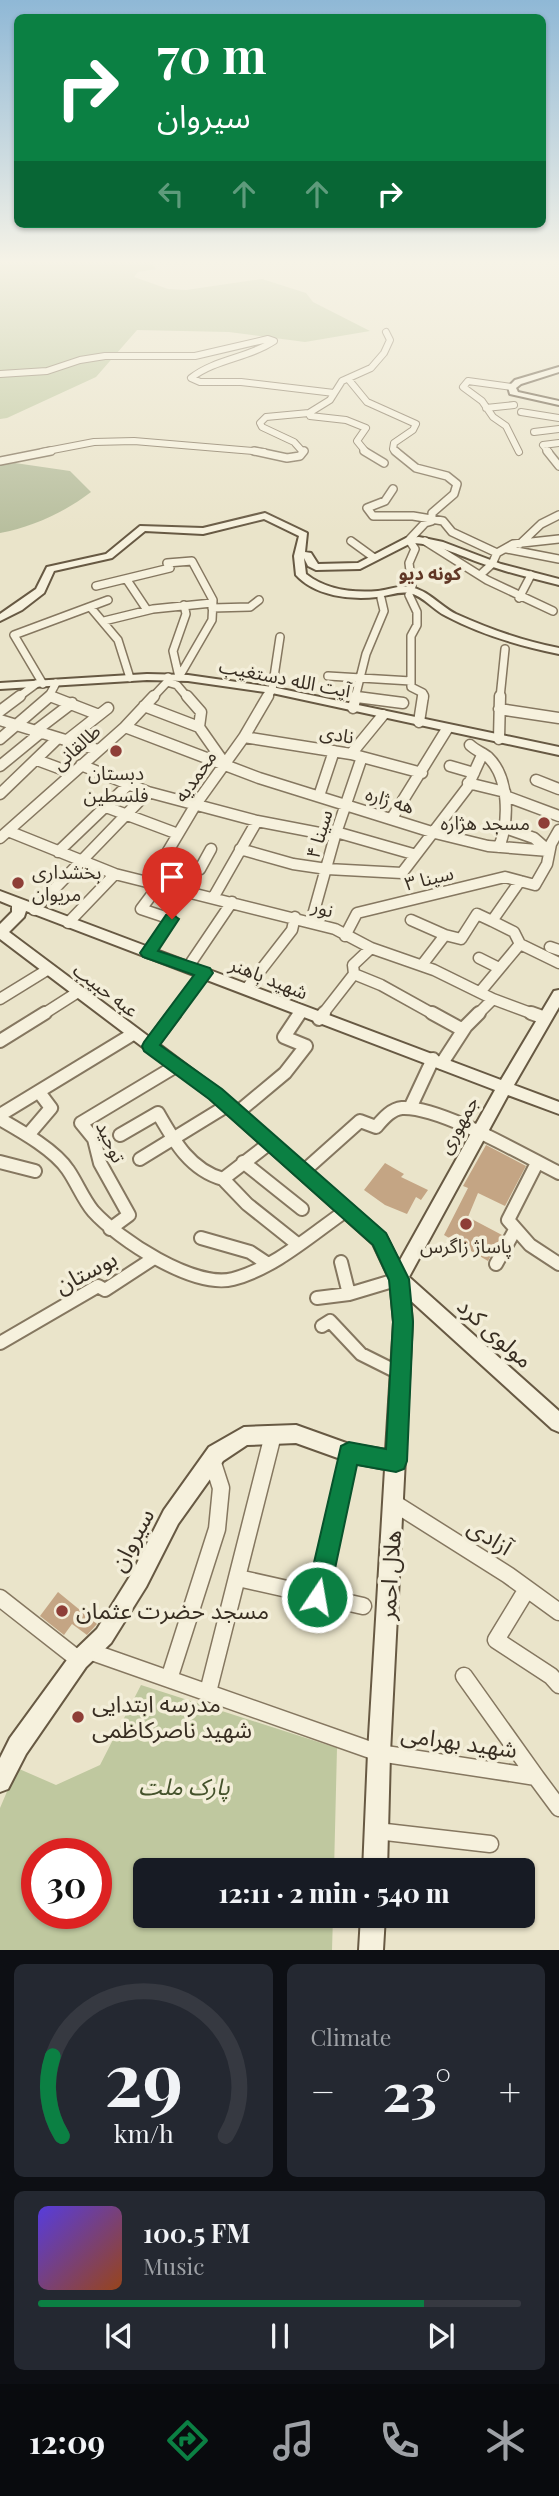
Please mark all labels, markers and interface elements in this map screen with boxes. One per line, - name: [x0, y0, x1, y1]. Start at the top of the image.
- text: 70 m: [157, 21, 267, 86]
- icon: right: [42, 42, 133, 133]
- text: سیروان: [157, 93, 251, 136]
- icon: left: [152, 175, 190, 213]
- icon: ahead: [225, 175, 263, 213]
- icon: ahead: [298, 175, 336, 213]
- icon: right: [371, 175, 409, 213]
- district label: کونه دیو: [399, 561, 462, 585]
- street label: آیت الله دستغیب: [217, 652, 355, 703]
- street label: طالقانی: [45, 717, 105, 775]
- street label: نادی: [318, 717, 356, 749]
- marker: دبستان فلسطین: [108, 743, 124, 759]
- street label: محمدیه: [167, 744, 221, 807]
- place label: دبستان فلسطین: [84, 759, 148, 807]
- street label: هه ژاره: [363, 779, 418, 819]
- street label: سینا ۴: [298, 806, 338, 861]
- place label: مسجد هژاره: [441, 809, 530, 835]
- marker: مسجد هژاره: [536, 815, 552, 831]
- pin: [142, 847, 202, 919]
- place label: بخشداری مریوان: [32, 858, 101, 906]
- icon: arrive: [153, 858, 191, 896]
- street label: سینا ۳: [402, 858, 456, 896]
- marker: بخشداری مریوان: [10, 875, 26, 891]
- street label: نور: [308, 891, 337, 923]
- street label: شهید باهنر: [226, 949, 312, 1004]
- street label: عبه حبیب: [69, 956, 145, 1022]
- street label: جمهوری: [431, 1091, 484, 1158]
- street label: توحید: [91, 1117, 133, 1167]
- marker: پاساژ زاگرس: [458, 1216, 474, 1232]
- place label: پاساژ زاگرس: [420, 1232, 512, 1259]
- street label: بوستان: [49, 1242, 122, 1299]
- street label: مولوی کرد: [452, 1290, 541, 1374]
- street label: سیروان: [101, 1502, 160, 1576]
- street label: آزادی: [463, 1510, 520, 1562]
- street label: هلال احمر: [370, 1529, 407, 1622]
- position arrow: [280, 1560, 354, 1634]
- place label: مسجد حضرت عثمان: [76, 1594, 269, 1625]
- marker: مسجد حضرت عثمان: [54, 1603, 70, 1619]
- place label: مدرسه ابتدایی شهید ناصرکاظمی: [92, 1687, 252, 1744]
- marker: مدرسه ابتدایی شهید ناصرکاظمی: [70, 1709, 86, 1725]
- street label: شهید بهرامی: [399, 1717, 519, 1764]
- park label: پارک ملت: [138, 1770, 230, 1802]
- speed limit sign: 30: [21, 1838, 112, 1929]
- text: 12:11 · 2 min · 540 m: [219, 1875, 449, 1910]
- text: Climate: [311, 2021, 391, 2052]
- text: 29: [104, 2028, 182, 2125]
- text: 23°: [383, 2056, 451, 2125]
- text: −: [311, 2065, 335, 2116]
- text: +: [499, 2065, 521, 2116]
- text: km/h: [113, 2116, 174, 2149]
- text: 100.5 FM: [143, 2215, 250, 2250]
- text: Music: [143, 2250, 204, 2281]
- icon: previous: [100, 2317, 138, 2355]
- icon: pause: [261, 2317, 299, 2355]
- icon: next: [422, 2317, 460, 2355]
- icon: directions: [163, 2416, 212, 2465]
- icon: music: [269, 2416, 318, 2465]
- icon: phone: [375, 2416, 424, 2465]
- icon: climate: [481, 2416, 530, 2465]
- text: 12:09: [29, 2419, 105, 2462]

